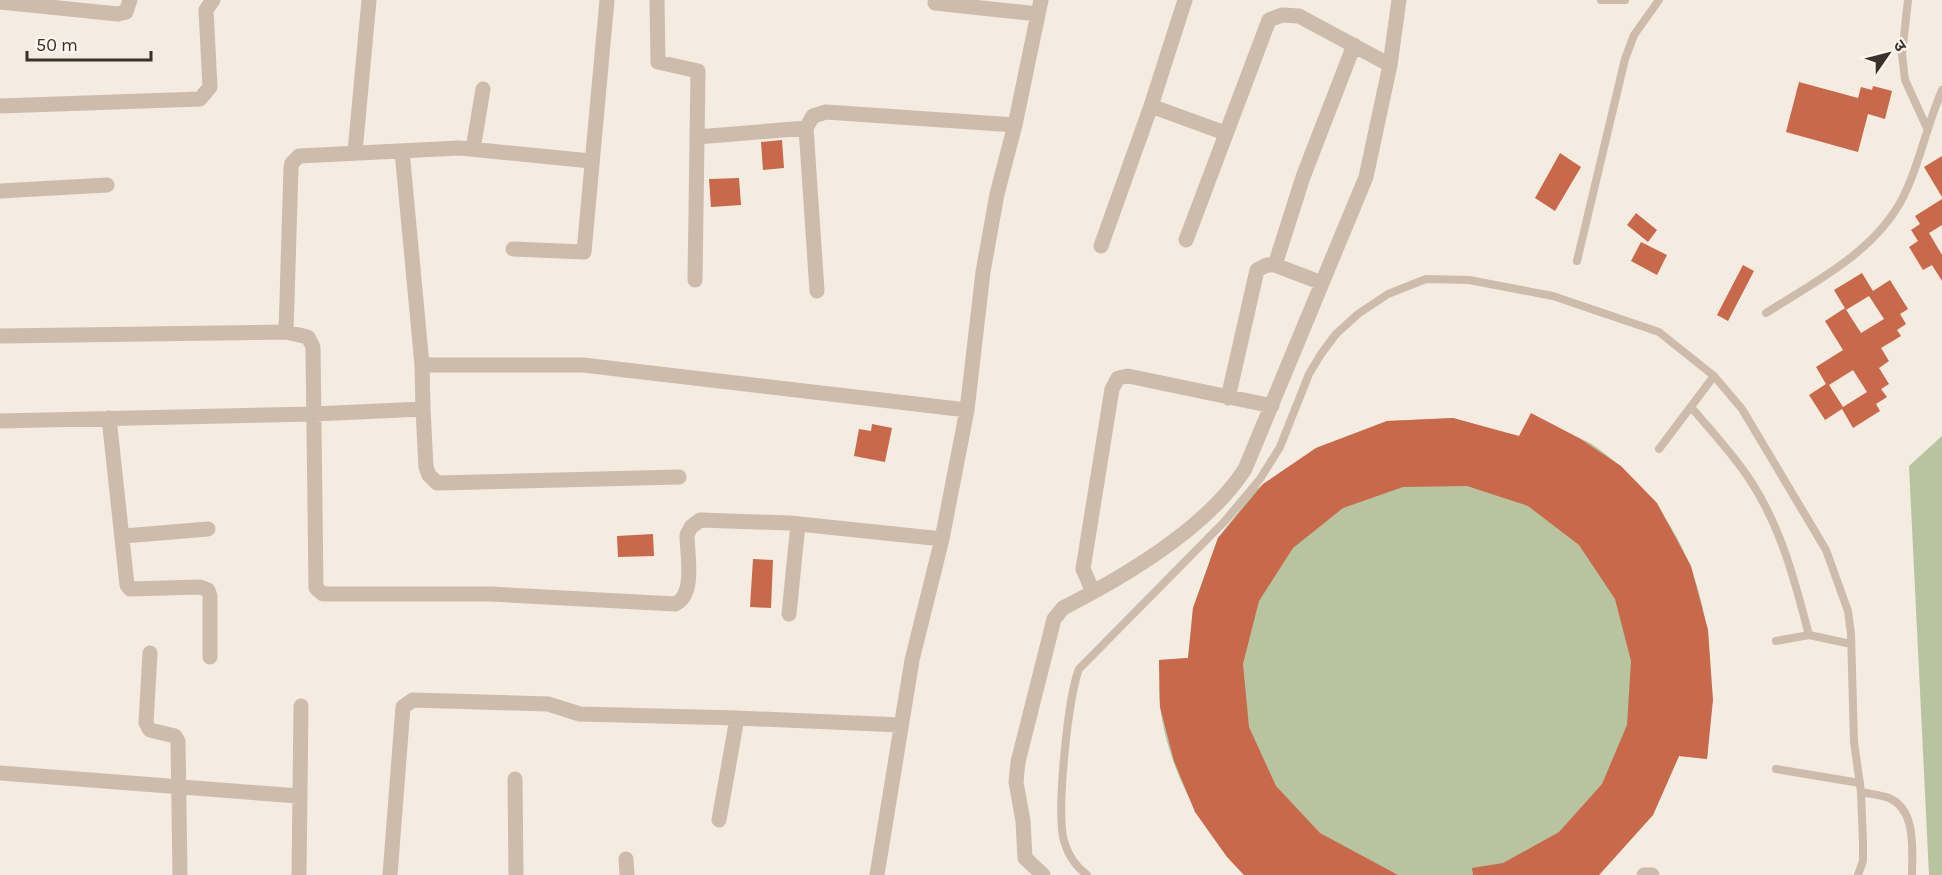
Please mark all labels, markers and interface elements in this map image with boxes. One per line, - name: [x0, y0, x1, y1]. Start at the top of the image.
- scale bar: [27, 24, 152, 62]
- north arrow: [1858, 24, 1918, 84]
- text: 50 m: [36, 34, 78, 56]
- text: उ: [1889, 36, 1911, 55]

